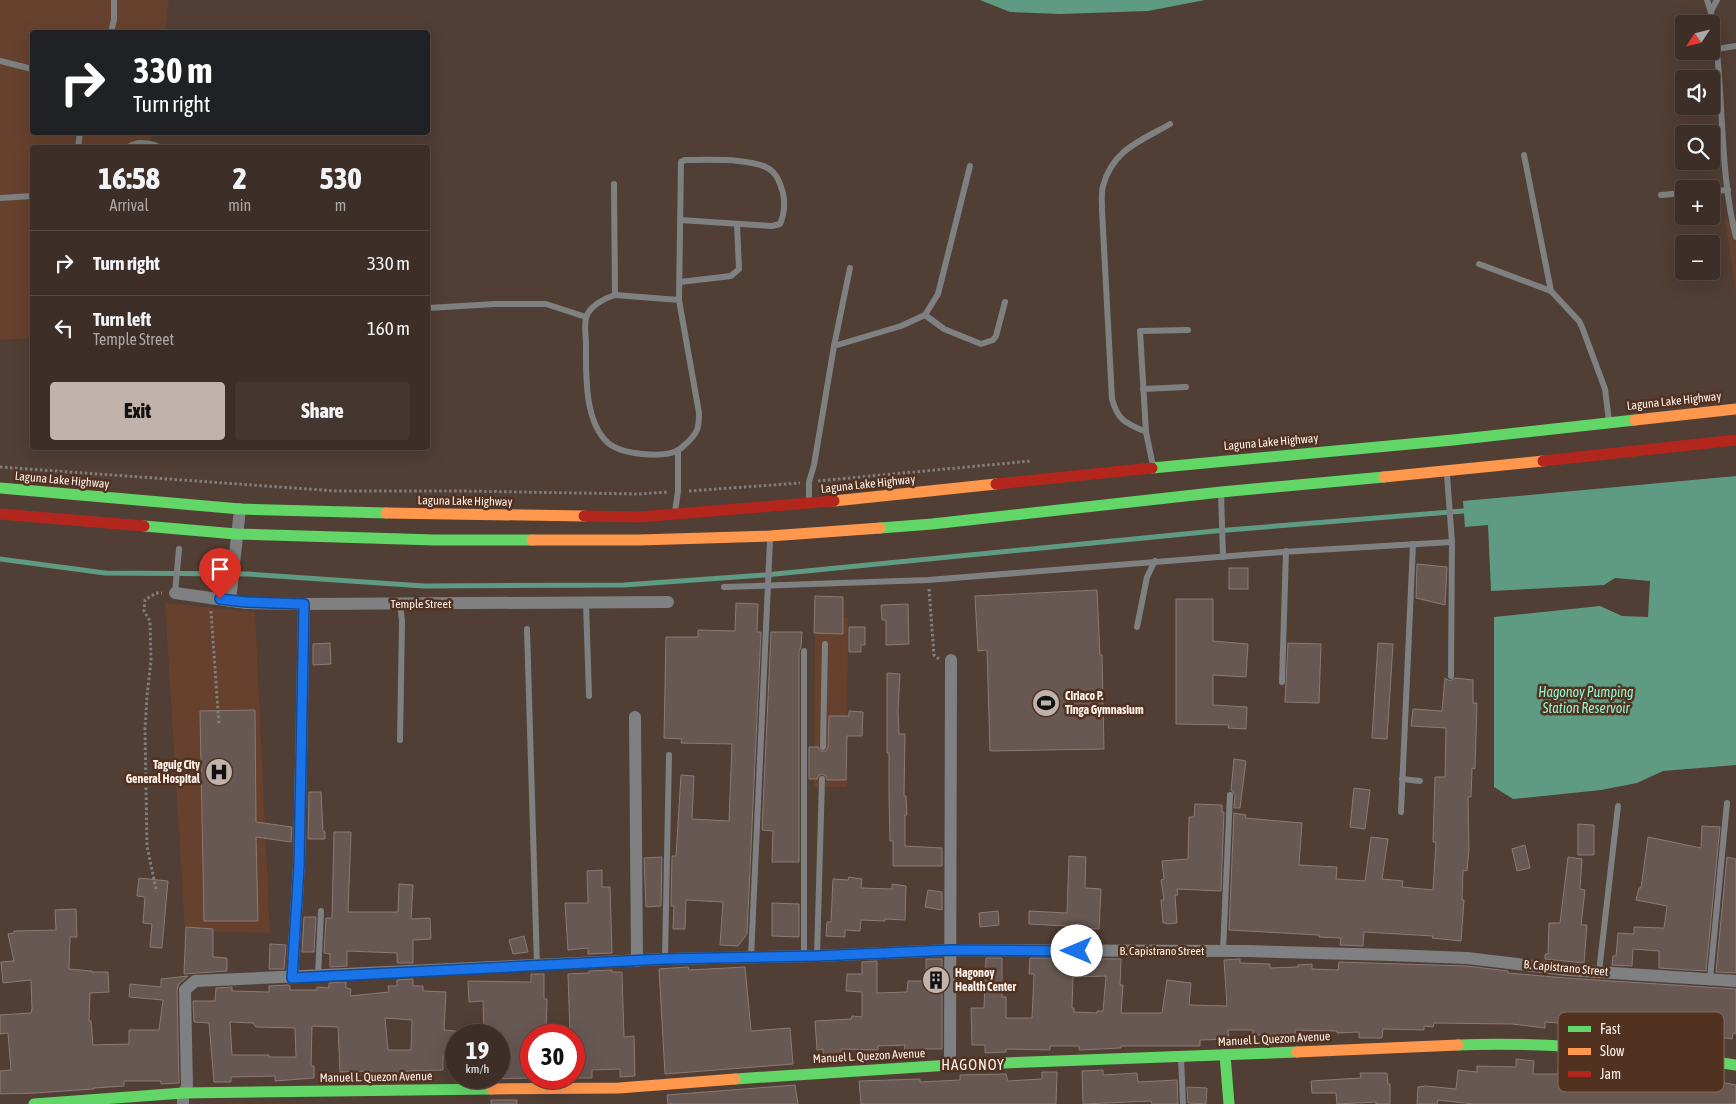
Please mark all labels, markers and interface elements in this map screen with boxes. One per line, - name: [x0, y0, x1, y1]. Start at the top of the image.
- north arrow: [1675, 15, 1720, 60]
- map controls: [1675, 15, 1720, 280]
- icon: right: [50, 50, 115, 115]
- text: 330 m: [133, 50, 212, 90]
- button: sound: [1675, 70, 1720, 115]
- text: Turn right: [133, 91, 210, 117]
- button: search: [1675, 125, 1720, 170]
- text: 16:58: [98, 161, 160, 195]
- text: 2: [233, 161, 247, 195]
- text: 530: [319, 161, 362, 195]
- button: +: [1675, 180, 1720, 225]
- text: Arrival: [110, 196, 149, 214]
- text: min: [228, 196, 251, 214]
- text: m: [335, 196, 346, 214]
- button: −: [1675, 235, 1720, 280]
- icon: right: [50, 249, 78, 277]
- text: Turn right: [93, 252, 160, 274]
- text: 330 m: [367, 252, 410, 274]
- text: Turn left: [93, 308, 151, 330]
- icon: left: [50, 314, 78, 342]
- text: 160 m: [367, 317, 410, 339]
- text: Temple Street: [93, 330, 174, 348]
- button: Exit: [50, 382, 225, 440]
- button: Share: [235, 382, 410, 440]
- street label: Laguna Lake Highway: [1626, 389, 1722, 413]
- street label: Laguna Lake Highway: [1223, 431, 1319, 453]
- street label: Laguna Lake Highway: [14, 469, 110, 491]
- street label: Laguna Lake Highway: [820, 472, 916, 496]
- street label: Laguna Lake Highway: [417, 493, 513, 509]
- pin: [199, 548, 241, 599]
- icon: arrive: [206, 555, 234, 583]
- street label: Temple Street: [391, 597, 452, 611]
- water label: Hagonoy Pumping Station Reservoir: [1538, 684, 1634, 716]
- sports icon: Ciriaco P. Tinga Gymnasium: [1031, 688, 1061, 718]
- place label: Ciriaco P. Tinga Gymnasium: [1065, 689, 1144, 717]
- hospital icon: Taguig City General Hospital: [204, 757, 234, 787]
- place label: Taguig City General Hospital: [126, 758, 201, 786]
- position arrow: [1050, 924, 1102, 976]
- street label: B. Capistrano Street: [1120, 944, 1205, 958]
- street label: B. Capistrano Street: [1523, 957, 1609, 979]
- building icon: Hagonoy Health Center: [921, 965, 951, 995]
- place label: Hagonoy Health Center: [955, 966, 1017, 994]
- legend: [1558, 1012, 1724, 1092]
- text: Fast: [1600, 1021, 1621, 1037]
- speed limit sign: 30: [520, 1024, 585, 1089]
- street label: Manuel L. Quezon Avenue: [1217, 1029, 1331, 1049]
- text: 19: [466, 1036, 489, 1064]
- text: Slow: [1600, 1043, 1625, 1059]
- street label: Manuel L. Quezon Avenue: [812, 1046, 926, 1066]
- district label: HAGONOY: [941, 1056, 1005, 1073]
- text: km/h: [466, 1062, 489, 1076]
- text: Jam: [1600, 1066, 1621, 1082]
- street label: Manuel L. Quezon Avenue: [320, 1069, 432, 1085]

